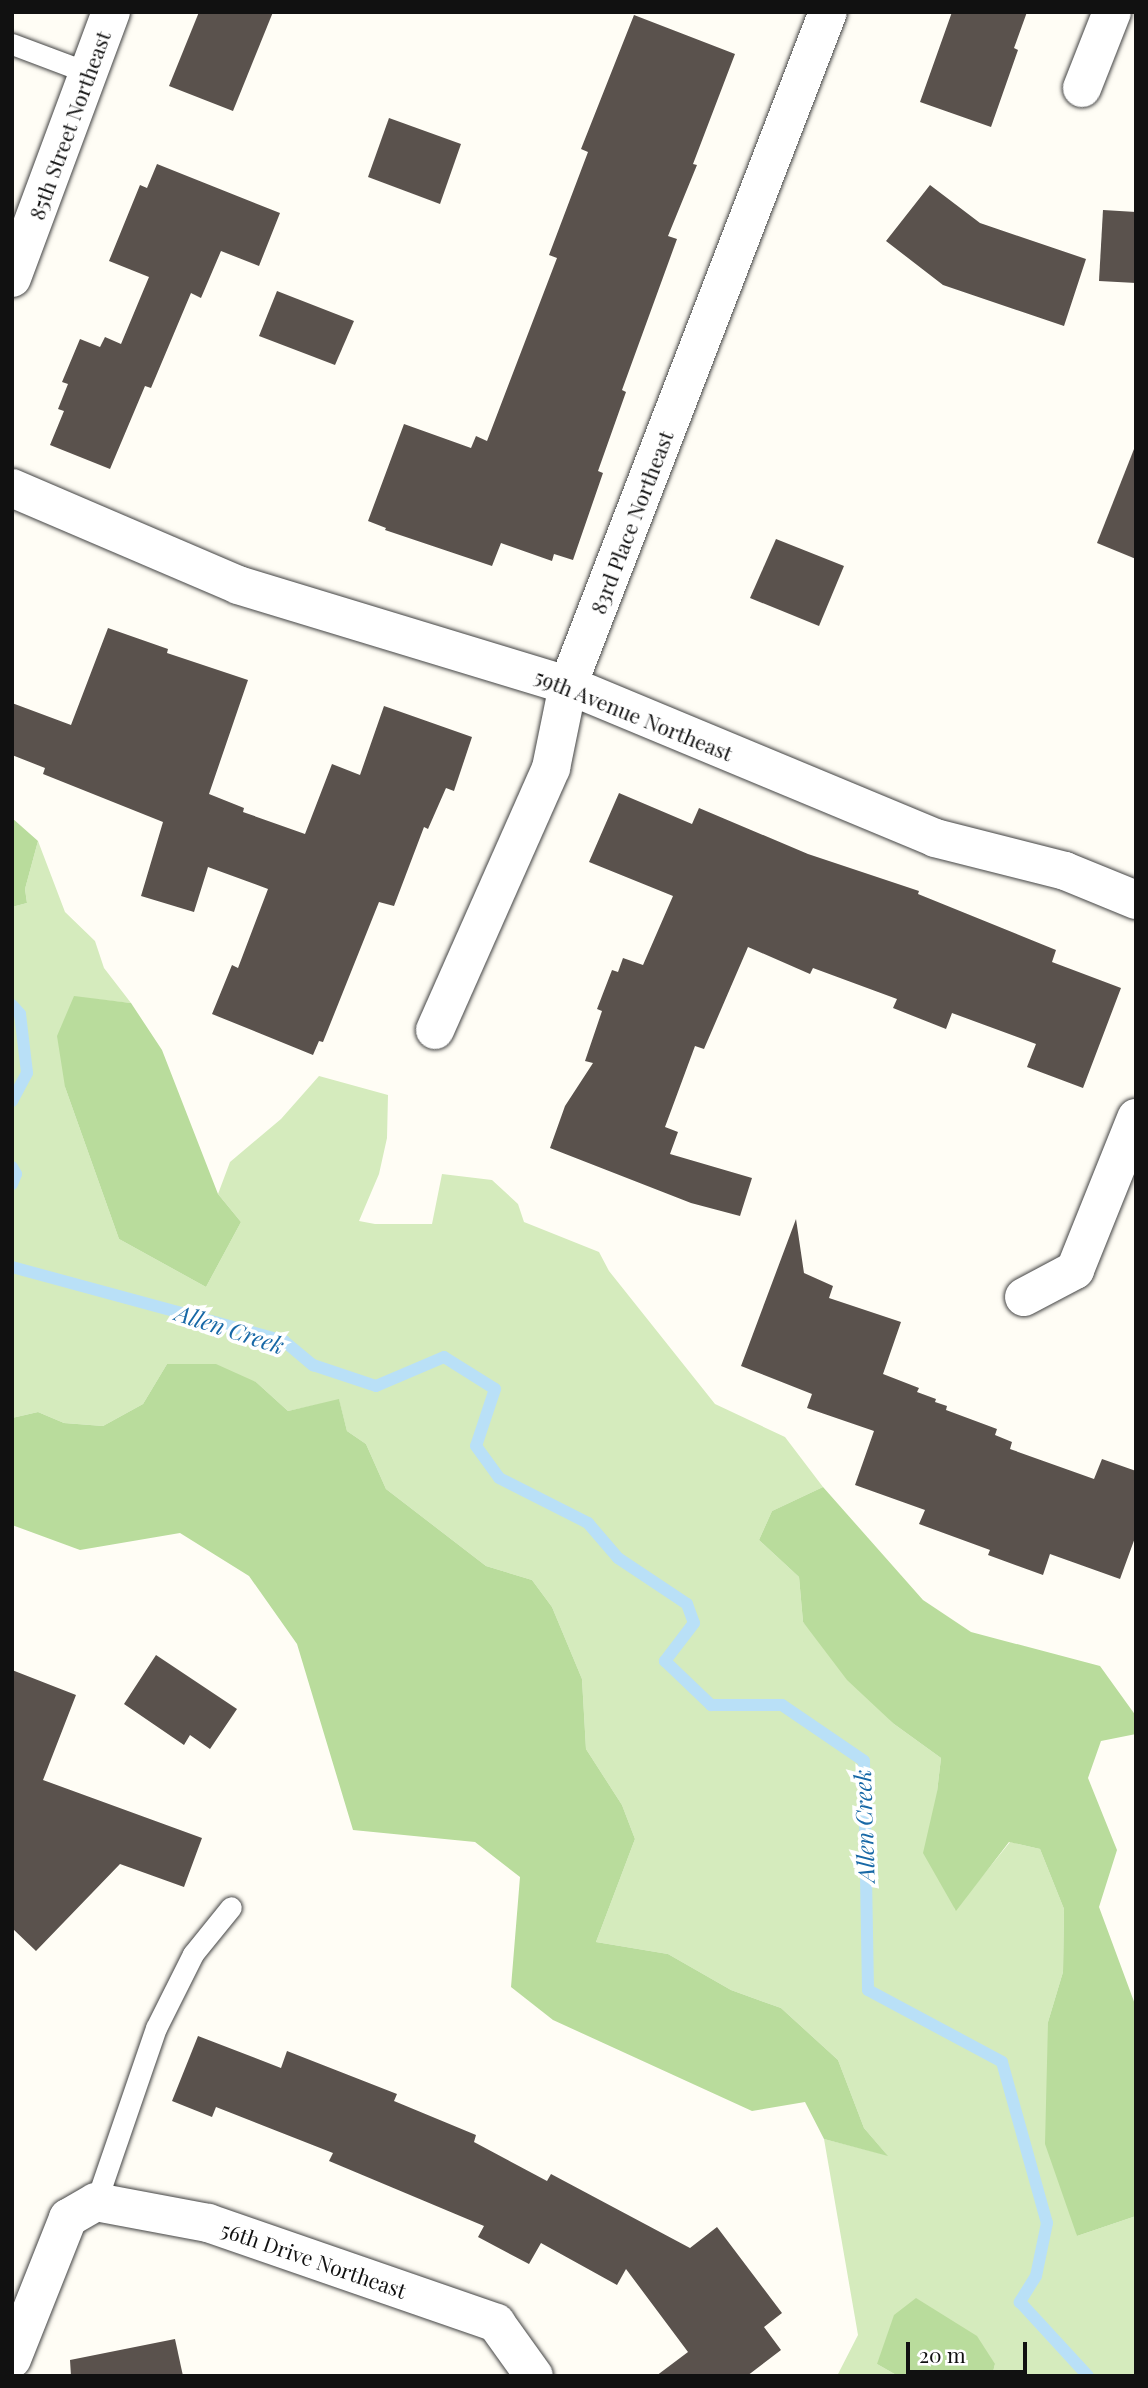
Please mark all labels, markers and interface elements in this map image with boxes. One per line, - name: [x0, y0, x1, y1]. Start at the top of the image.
- street label: 85th Street Northeast: [23, 27, 115, 223]
- street label: 83rd Place Northeast: [584, 427, 678, 617]
- street label: 59th Avenue Northeast: [531, 663, 737, 765]
- water label: Allen Creek: [172, 1298, 288, 1360]
- water label: Allen Creek: [848, 1769, 880, 1883]
- street label: 56th Drive Northeast: [218, 2215, 410, 2303]
- scale bar: [910, 2328, 1031, 2372]
- text: 20 m: [919, 2340, 966, 2368]

